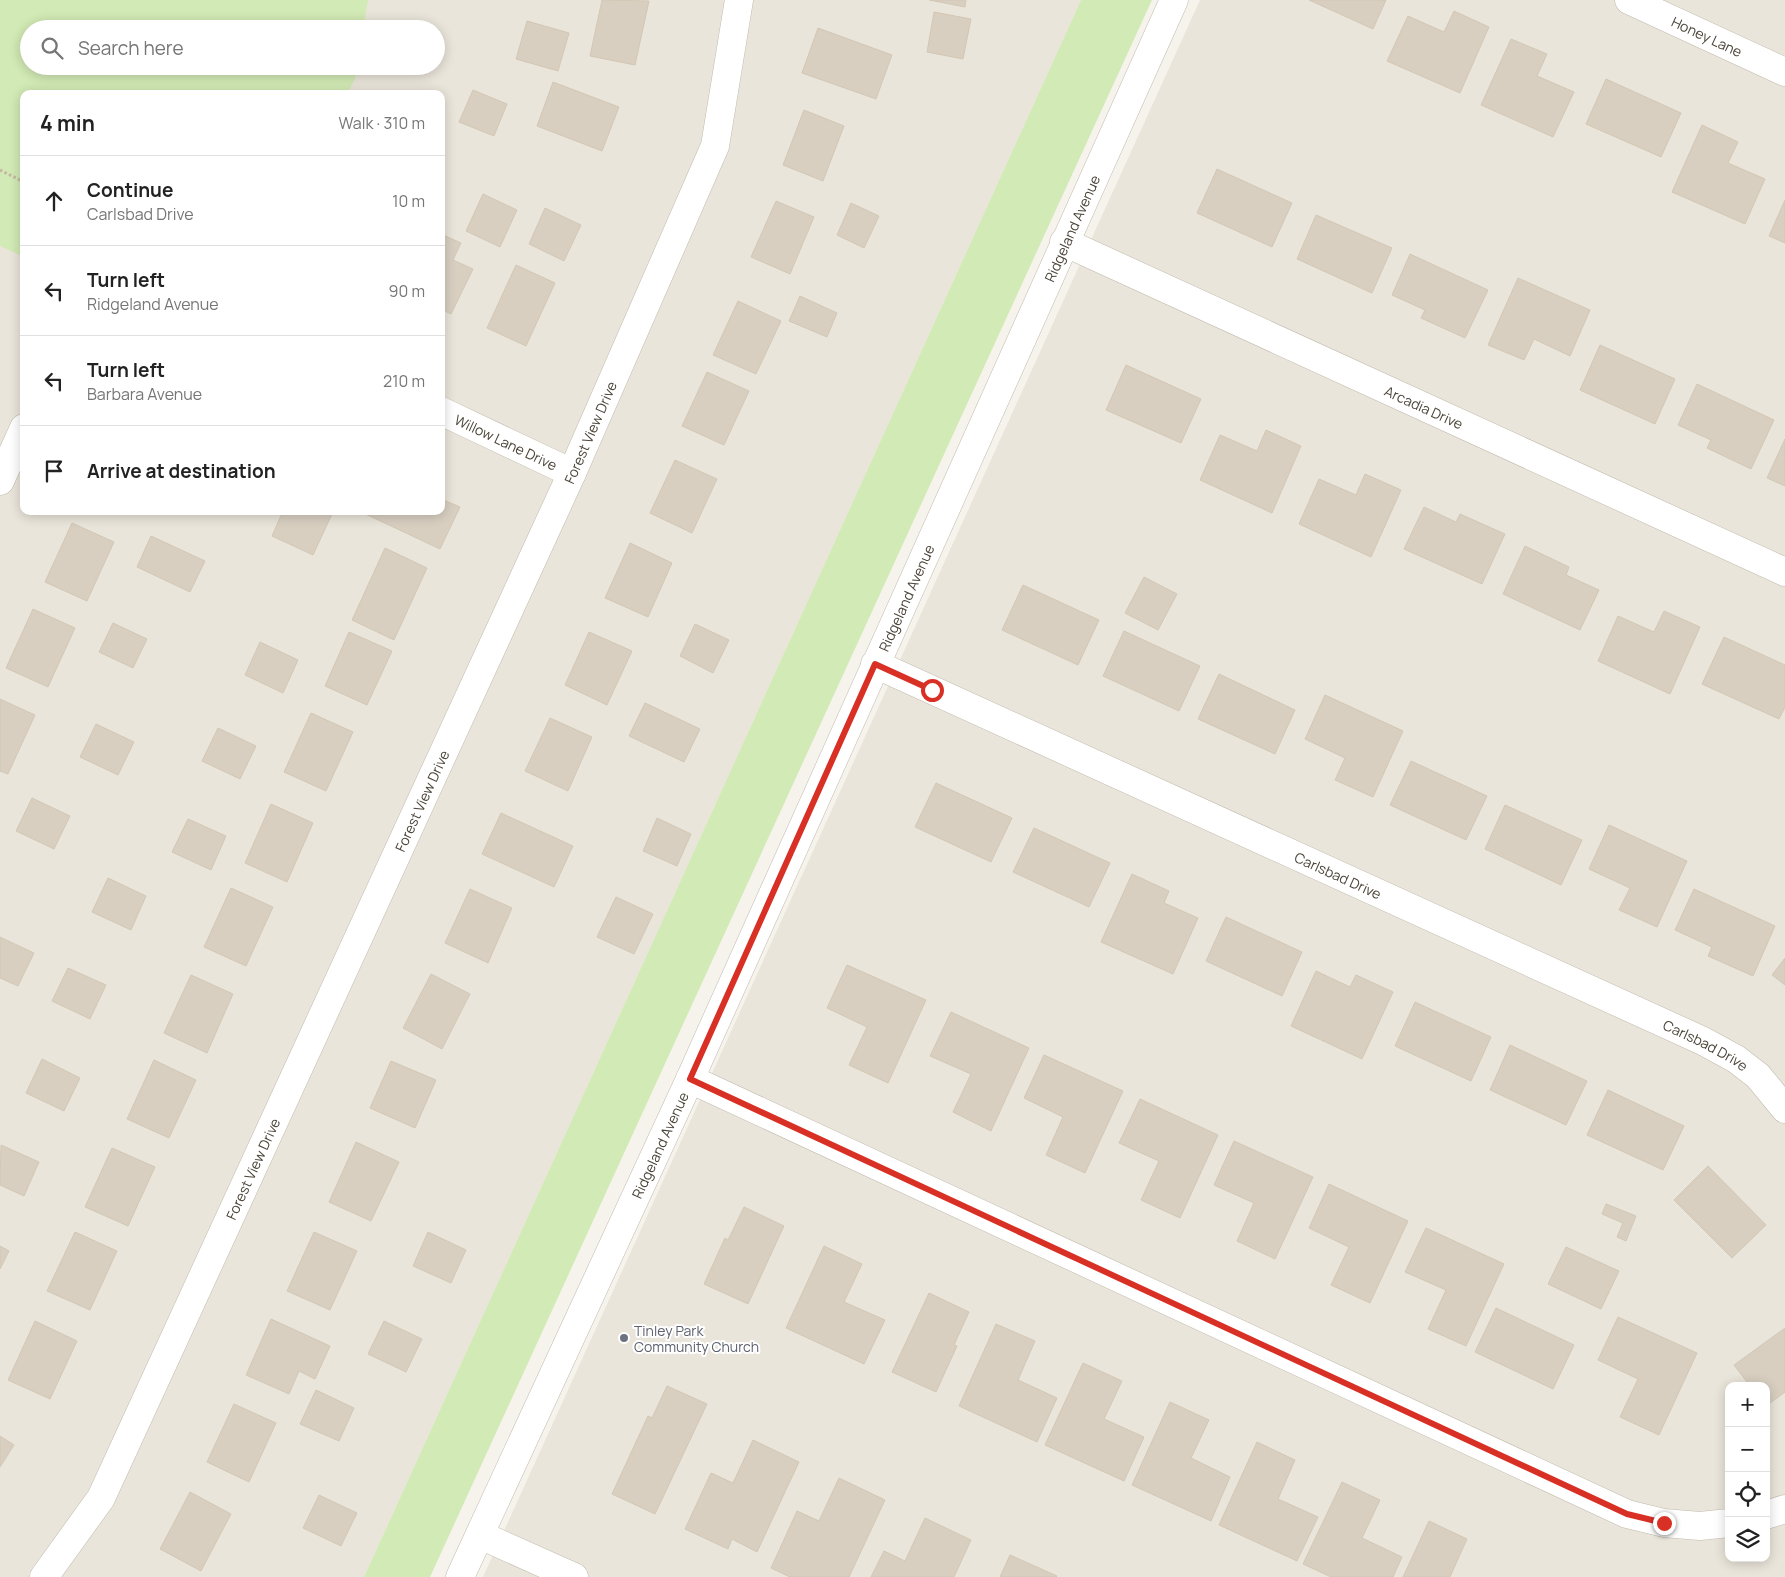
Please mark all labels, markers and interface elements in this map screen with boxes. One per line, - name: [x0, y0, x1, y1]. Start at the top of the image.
- street label: Honey Lane: [1669, 12, 1745, 61]
- search box: [20, 20, 445, 75]
- icon: search: [38, 34, 66, 62]
- text: Search here: [78, 35, 184, 61]
- text: 4 min: [40, 109, 95, 137]
- text: Walk · 310 m: [339, 112, 425, 134]
- street label: Ridgeland Avenue: [1039, 172, 1104, 285]
- text: Continue: [87, 177, 173, 203]
- icon: ahead: [40, 187, 68, 215]
- text: 10 m: [392, 190, 425, 212]
- text: Carlsbad Drive: [87, 203, 194, 225]
- text: Turn left: [87, 267, 165, 293]
- icon: left: [40, 277, 68, 305]
- text: 90 m: [389, 280, 425, 302]
- text: Ridgeland Avenue: [87, 293, 219, 315]
- text: Turn left: [87, 357, 165, 383]
- icon: left: [40, 367, 68, 395]
- text: 210 m: [383, 370, 425, 392]
- street label: Forest View Drive: [559, 378, 621, 486]
- street label: Arcadia Drive: [1382, 381, 1466, 433]
- text: Barbara Avenue: [87, 383, 202, 405]
- street label: Willow Lane Drive: [452, 409, 560, 474]
- icon: arrive: [40, 457, 68, 485]
- text: Arrive at destination: [87, 458, 276, 484]
- street label: Ridgeland Avenue: [874, 541, 938, 654]
- route start: [921, 679, 944, 702]
- street label: Forest View Drive: [390, 747, 453, 854]
- street label: Carlsbad Drive: [1292, 847, 1385, 903]
- street label: Carlsbad Drive: [1660, 1015, 1752, 1075]
- street label: Ridgeland Avenue: [627, 1089, 692, 1201]
- street label: Forest View Drive: [221, 1115, 284, 1222]
- place label: Tinley Park Community Church: [634, 1321, 759, 1356]
- marker: Tinley Park Community Church: [618, 1332, 630, 1344]
- map controls: [1725, 1382, 1770, 1562]
- button: +: [1725, 1382, 1770, 1427]
- button: −: [1725, 1427, 1770, 1472]
- button: locate: [1725, 1472, 1770, 1517]
- route end: [1653, 1512, 1676, 1535]
- button: layers: [1725, 1517, 1770, 1562]

